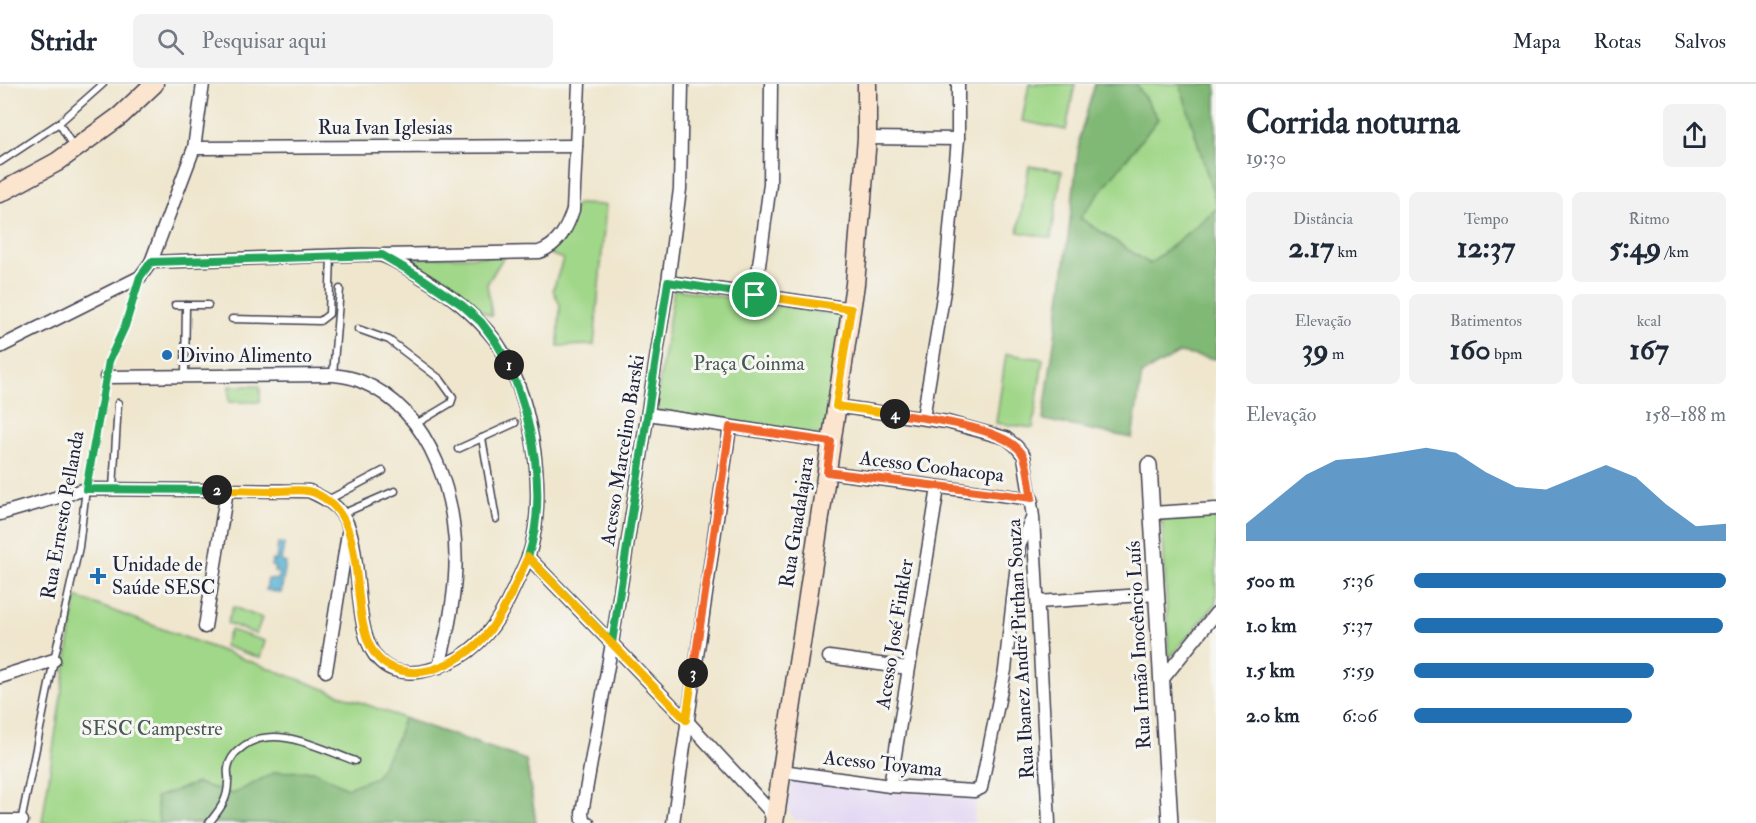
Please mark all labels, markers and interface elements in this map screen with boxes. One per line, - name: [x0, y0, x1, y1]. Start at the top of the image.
- search box: [133, 14, 553, 68]
- text: Stridr: [30, 24, 97, 59]
- icon: search: [154, 25, 187, 58]
- text: Pesquisar aqui: [202, 27, 327, 55]
- text: Mapa: [1513, 28, 1561, 55]
- text: Rotas: [1594, 28, 1641, 55]
- text: Salvos: [1674, 28, 1726, 55]
- text: Corrida noturna: [1246, 102, 1460, 143]
- button: share: [1663, 104, 1726, 167]
- street label: Rua Ivan Iglesias: [318, 115, 452, 140]
- text: 19:30: [1246, 145, 1286, 170]
- text: Distância: [1293, 209, 1353, 229]
- text: Tempo: [1464, 209, 1508, 229]
- text: Ritmo: [1629, 209, 1669, 229]
- text: 2.17: [1289, 229, 1334, 266]
- text: 12:37: [1457, 229, 1515, 266]
- text: 5:49: [1609, 229, 1661, 266]
- text: km: [1334, 242, 1357, 262]
- text: /km: [1661, 242, 1689, 262]
- pin: [729, 269, 780, 320]
- icon: arrive: [738, 278, 771, 311]
- text: Elevação: [1295, 311, 1351, 331]
- text: Batimentos: [1450, 311, 1522, 331]
- text: kcal: [1637, 311, 1661, 331]
- text: 39: [1302, 331, 1329, 368]
- text: 160: [1450, 331, 1491, 368]
- text: 167: [1629, 331, 1669, 368]
- place label: Divino Alimento: [179, 343, 312, 368]
- text: m: [1329, 344, 1344, 364]
- text: bpm: [1491, 344, 1522, 364]
- marker: Divino Alimento: [160, 348, 174, 362]
- pin: 1: [494, 350, 524, 380]
- park label: Praça Coinma: [693, 351, 805, 376]
- street label: Acesso Marcelino Barski: [595, 353, 650, 548]
- text: 1: [506, 355, 512, 375]
- pin: 4: [880, 399, 910, 429]
- text: Elevação: [1246, 402, 1316, 427]
- text: 158–188 m: [1645, 402, 1726, 427]
- text: 4: [891, 404, 899, 424]
- street label: Rua Ernesto Pellanda: [35, 428, 90, 601]
- street label: Acesso Coohacopa: [857, 445, 1006, 489]
- street label: Rua Guadalajara: [774, 454, 819, 589]
- pin: 2: [202, 475, 232, 505]
- text: 2: [213, 480, 221, 500]
- street label: Rua Ibanez André Pitthan Souza: [1001, 518, 1040, 780]
- street label: Rua Irmão Inocêncio Luís: [1121, 540, 1156, 750]
- place label: Unidade de Saúde SESC: [112, 552, 215, 600]
- street label: Acesso José Finkler: [870, 557, 919, 712]
- marker: Unidade de Saúde SESC: [89, 567, 107, 585]
- text: 500 m: [1246, 568, 1295, 593]
- text: 5:36: [1342, 568, 1374, 593]
- text: 1.0 km: [1246, 613, 1297, 638]
- text: 5:37: [1342, 613, 1373, 638]
- pin: 3: [678, 658, 708, 688]
- text: 1.5 km: [1246, 658, 1295, 683]
- text: 5:59: [1342, 658, 1375, 683]
- text: 3: [690, 663, 696, 683]
- text: 2.0 km: [1246, 703, 1300, 728]
- text: 6:06: [1342, 703, 1377, 728]
- park label: SESC Campestre: [81, 716, 223, 742]
- street label: Acesso Toyama: [821, 745, 944, 782]

